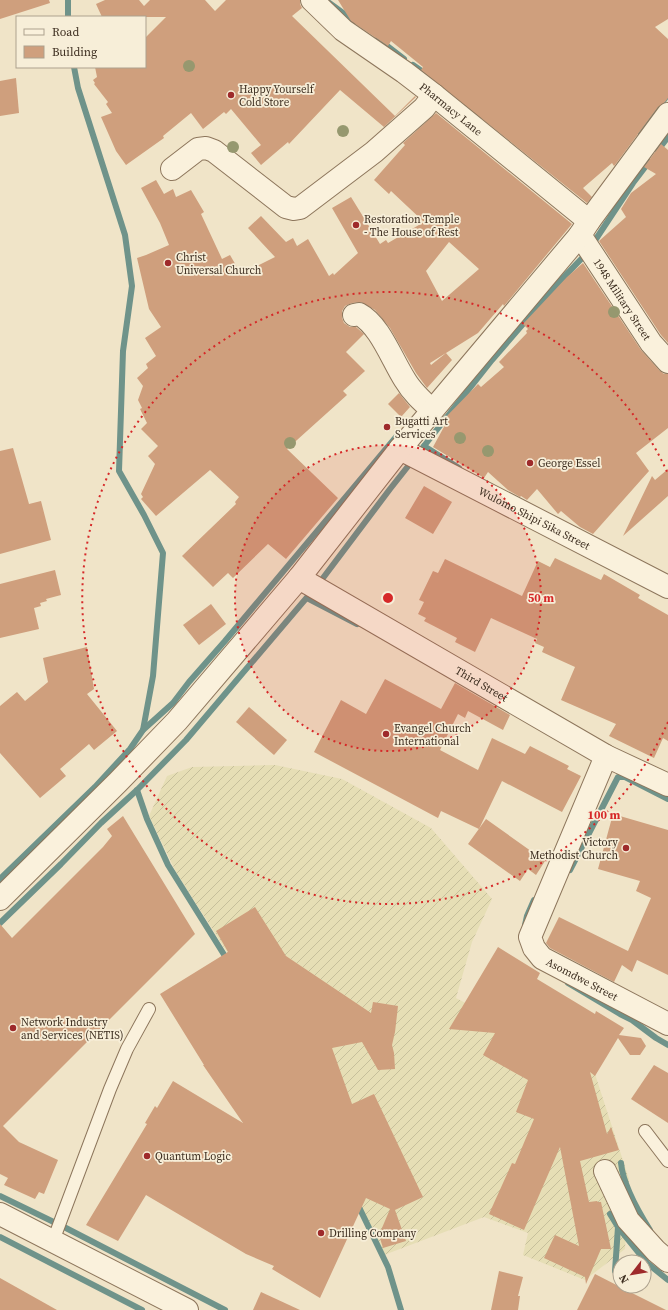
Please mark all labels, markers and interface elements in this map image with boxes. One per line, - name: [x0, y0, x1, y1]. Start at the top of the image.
- legend: [16, 16, 146, 68]
- text: Road: [52, 24, 79, 40]
- text: Building: [52, 44, 97, 60]
- street label: Pharmacy Lane: [416, 79, 486, 139]
- place label: Happy Yourself Cold Store: [239, 82, 315, 110]
- marker: Happy Yourself Cold Store: [226, 90, 236, 100]
- place label: Restoration Temple - The House of Rest: [364, 212, 460, 240]
- marker: Restoration Temple - The House of Rest: [351, 220, 361, 230]
- place label: Christ Universal Church: [176, 250, 262, 278]
- street label: 1948 Military Street: [590, 256, 655, 343]
- marker: Christ Universal Church: [163, 258, 173, 268]
- place label: Bugatti Art Services: [395, 414, 448, 442]
- marker: Bugatti Art Services: [382, 422, 392, 432]
- place label: George Essel: [538, 456, 600, 471]
- marker: George Essel: [525, 458, 535, 468]
- street label: Wulomo Shipi Sika Street: [476, 483, 593, 553]
- text: 50 m: [528, 590, 554, 606]
- centre of rings: [381, 591, 395, 605]
- street label: Third Street: [453, 663, 511, 705]
- place label: Evangel Church International: [394, 721, 472, 749]
- marker: Evangel Church International: [381, 729, 391, 739]
- text: 100 m: [588, 807, 621, 823]
- place label: Victory Methodist Church: [530, 835, 618, 863]
- marker: Victory Methodist Church: [621, 843, 631, 853]
- street label: Asomdwe Street: [544, 954, 621, 1004]
- place label: Network Industry and Services (NETIS): [21, 1015, 123, 1043]
- marker: Network Industry and Services (NETIS): [8, 1023, 18, 1033]
- place label: Quantum Logic: [155, 1149, 231, 1164]
- marker: Quantum Logic: [142, 1151, 152, 1161]
- place label: Drilling Company: [329, 1226, 417, 1241]
- marker: Drilling Company: [316, 1228, 326, 1238]
- north arrow: [612, 1254, 652, 1294]
- text: N: [615, 1272, 632, 1286]

